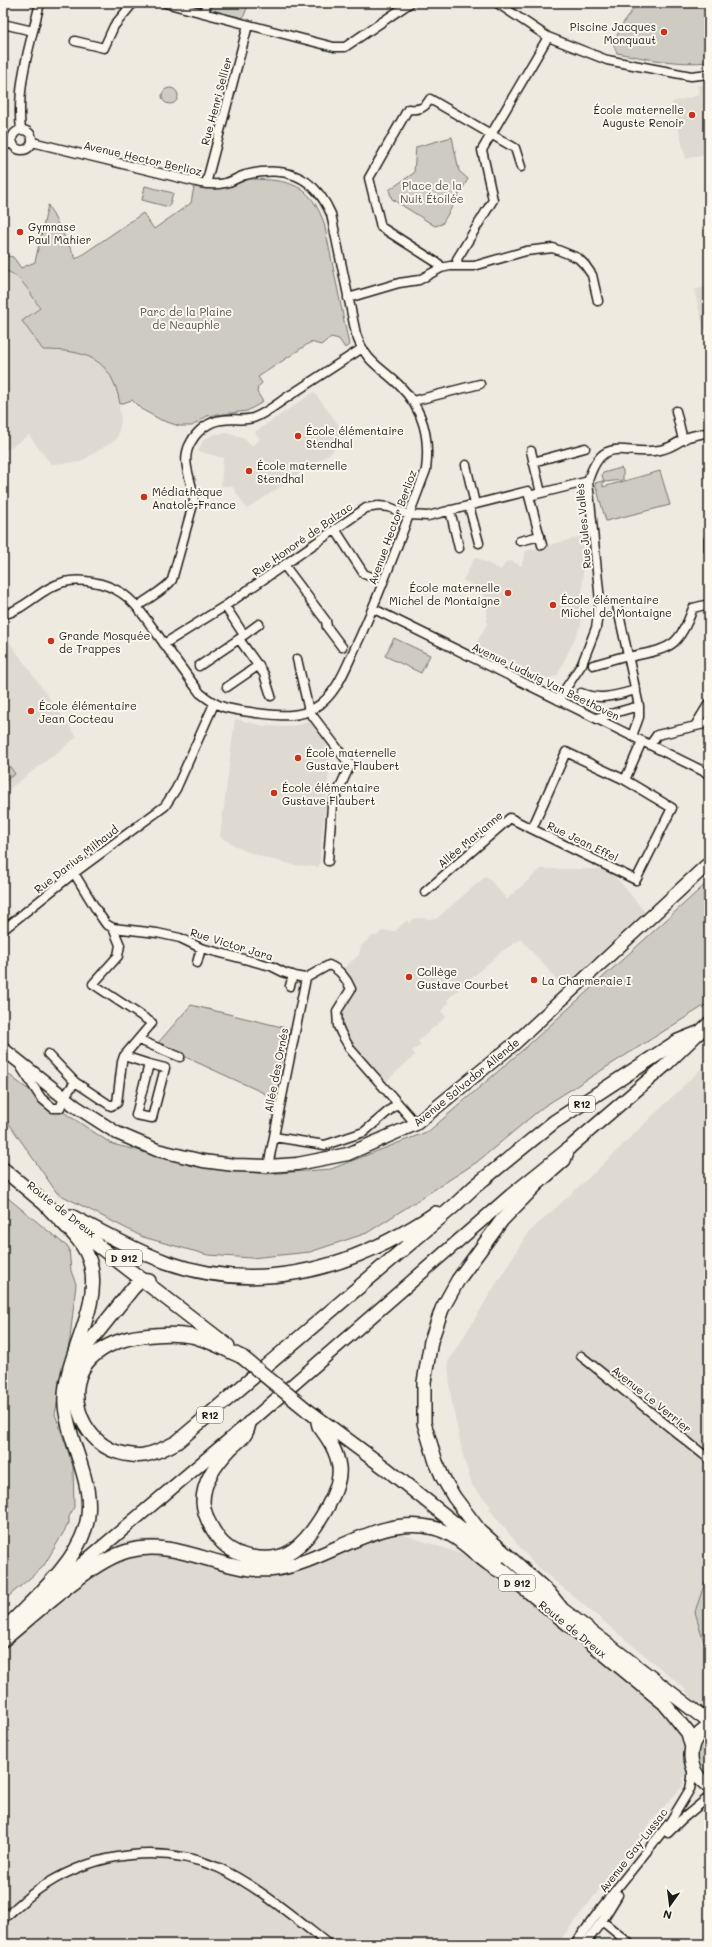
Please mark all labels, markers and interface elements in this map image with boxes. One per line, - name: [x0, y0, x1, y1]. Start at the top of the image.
- place label: Piscine Jacques Monquaut: [570, 19, 656, 47]
- marker: Piscine Jacques Monquaut: [659, 27, 669, 37]
- street label: Rue Henri Sellier: [197, 55, 235, 147]
- place label: École maternelle Auguste Renoir: [594, 102, 684, 130]
- marker: École maternelle Auguste Renoir: [687, 110, 697, 120]
- street label: Avenue Hector Berlioz: [82, 137, 204, 179]
- park label: Place de la Nuit Étoilée: [400, 178, 464, 206]
- place label: Gymnase Paul Mahier: [28, 219, 91, 247]
- marker: Gymnase Paul Mahier: [15, 227, 25, 237]
- park label: Parc de la Plaine de Neauphle: [140, 304, 232, 332]
- place label: École élémentaire Stendhal: [306, 423, 404, 451]
- marker: École élémentaire Stendhal: [293, 431, 303, 441]
- place label: École maternelle Stendhal: [257, 458, 348, 486]
- marker: École maternelle Stendhal: [244, 466, 254, 476]
- street label: Avenue Hector Berlioz: [364, 468, 420, 586]
- street label: Rue Jules Vallès: [572, 483, 594, 569]
- place label: Médiathèque Anatole-France: [152, 484, 236, 512]
- marker: Médiathèque Anatole-France: [139, 492, 149, 502]
- street label: Rue Honoré de Balzac: [249, 499, 355, 579]
- place label: École maternelle Michel de Montaigne: [389, 580, 500, 608]
- marker: École maternelle Michel de Montaigne: [503, 588, 513, 598]
- place label: École élémentaire Michel de Montaigne: [561, 592, 672, 620]
- marker: École élémentaire Michel de Montaigne: [548, 600, 558, 610]
- place label: Grande Mosquée de Trappes: [59, 628, 150, 656]
- marker: Grande Mosquée de Trappes: [46, 636, 56, 646]
- street label: Avenue Ludwig Van Beethoven: [470, 639, 622, 723]
- place label: École élémentaire Jean Cocteau: [39, 698, 137, 726]
- marker: École élémentaire Jean Cocteau: [26, 706, 36, 716]
- place label: École maternelle Gustave Flaubert: [306, 745, 399, 773]
- marker: École maternelle Gustave Flaubert: [293, 753, 303, 763]
- place label: École élémentaire Gustave Flaubert: [282, 780, 380, 808]
- marker: École élémentaire Gustave Flaubert: [269, 788, 279, 798]
- street label: Allée Marianne: [434, 807, 506, 871]
- street label: Rue Jean Effel: [545, 817, 621, 865]
- street label: Rue Darius Milhaud: [31, 822, 121, 896]
- street label: Rue Victor Jara: [189, 924, 275, 964]
- place label: Collège Gustave Courbet: [417, 964, 509, 992]
- marker: Collège Gustave Courbet: [404, 972, 414, 982]
- place label: La Charmeraie I: [542, 973, 631, 988]
- marker: La Charmeraie I: [529, 975, 539, 985]
- street label: Allée des Ornés: [260, 1027, 292, 1113]
- street label: Avenue Salvador Allende: [410, 1034, 522, 1129]
- road number: R12: [569, 1096, 595, 1112]
- street label: Route de Dreux: [24, 1177, 100, 1241]
- road number: D 912: [106, 1250, 142, 1266]
- street label: Avenue Le Verrier: [609, 1362, 695, 1436]
- road number: R12: [197, 1407, 223, 1423]
- road number: D 912: [499, 1575, 535, 1591]
- street label: Route de Dreux: [536, 1597, 610, 1661]
- street label: Avenue Gay-Lussac: [595, 1805, 671, 1895]
- north arrow: [650, 1885, 690, 1925]
- text: N: [662, 1907, 673, 1923]

